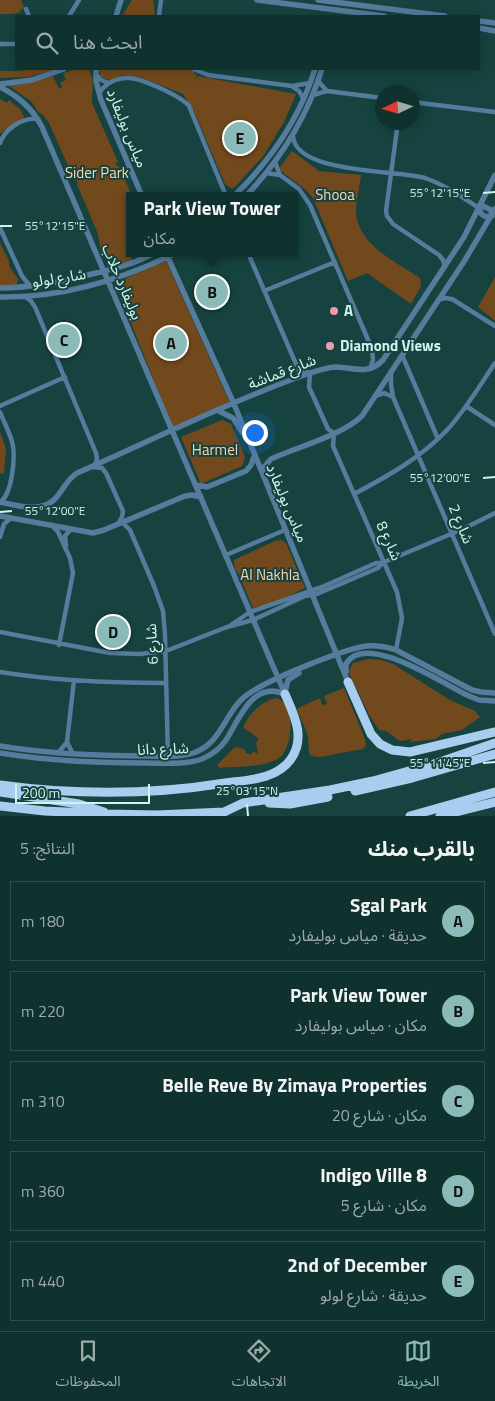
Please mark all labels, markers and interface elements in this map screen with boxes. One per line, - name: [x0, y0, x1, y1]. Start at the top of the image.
- search box: [15, 15, 480, 70]
- text: ابحث هنا: [73, 27, 143, 56]
- icon: search: [33, 29, 61, 57]
- street label: مياس بوليفارد: [101, 85, 154, 171]
- north arrow: [375, 85, 420, 130]
- pin: E: [224, 119, 256, 157]
- park label: Sider Park: [65, 161, 129, 184]
- park label: Shooa: [315, 183, 355, 206]
- text: 55°12'15"E: [410, 183, 471, 202]
- popup: [126, 192, 298, 257]
- text: Park View Tower: [144, 193, 280, 222]
- text: 55°12'15"E: [25, 216, 86, 235]
- text: مكان: [144, 226, 176, 250]
- street label: بوليفارد حلاب: [96, 240, 149, 323]
- street label: شارع لولو: [30, 262, 88, 294]
- pin: B: [196, 273, 228, 311]
- place label: A: [344, 299, 353, 322]
- marker: A: [328, 305, 340, 317]
- pin: C: [48, 321, 80, 359]
- pin: A: [155, 324, 187, 362]
- place label: Diamond Views: [340, 334, 441, 357]
- marker: Diamond Views: [324, 340, 336, 352]
- street label: شارع قماشة: [244, 348, 320, 396]
- your location: [242, 420, 268, 446]
- park label: Harmel: [192, 438, 238, 461]
- street label: مياس بوليفارد: [260, 460, 314, 546]
- text: 55°12'00"E: [410, 468, 471, 487]
- street label: شارع 2: [442, 500, 480, 548]
- text: 55°12'00"E: [25, 501, 86, 520]
- street label: شارع 8: [370, 517, 408, 565]
- park label: Al Nakhla: [240, 563, 300, 586]
- pin: D: [97, 613, 129, 651]
- street label: شارع 6: [139, 623, 165, 665]
- street label: شارع دانا: [137, 736, 189, 762]
- text: 55°11'45"E: [410, 753, 471, 772]
- scale bar: [15, 781, 150, 804]
- text: 25°03'15"N: [216, 781, 278, 800]
- text: 200 m: [22, 782, 60, 803]
- text: بالقرب منك: [368, 832, 475, 864]
- text: النتائج: 5: [20, 836, 75, 860]
- text: Sgal Park: [350, 890, 427, 919]
- text: 180 m: [21, 909, 65, 933]
- text: A: [453, 909, 463, 933]
- text: حديقة · مياس بوليفارد: [289, 923, 427, 947]
- text: Park View Tower: [290, 980, 427, 1009]
- text: 220 m: [21, 999, 65, 1023]
- text: B: [453, 999, 463, 1023]
- text: مكان · مياس بوليفارد: [295, 1013, 427, 1037]
- text: Belle Reve By Zimaya Properties: [162, 1070, 427, 1099]
- text: 310 m: [21, 1089, 65, 1113]
- text: C: [454, 1089, 462, 1113]
- text: مكان · شارع 20: [332, 1103, 427, 1127]
- text: Indigo Ville 8: [320, 1160, 427, 1189]
- text: 360 m: [21, 1179, 65, 1203]
- text: D: [453, 1179, 463, 1203]
- text: مكان · شارع 5: [341, 1193, 427, 1217]
- text: 2nd of December: [287, 1250, 427, 1279]
- text: 440 m: [21, 1269, 65, 1293]
- text: E: [454, 1269, 462, 1293]
- text: حديقة · شارع لولو: [320, 1283, 427, 1307]
- tab: المحفوظات: [56, 1337, 121, 1396]
- tab: الاتجاهات: [232, 1337, 286, 1396]
- tab: الخريطة: [397, 1337, 439, 1396]

